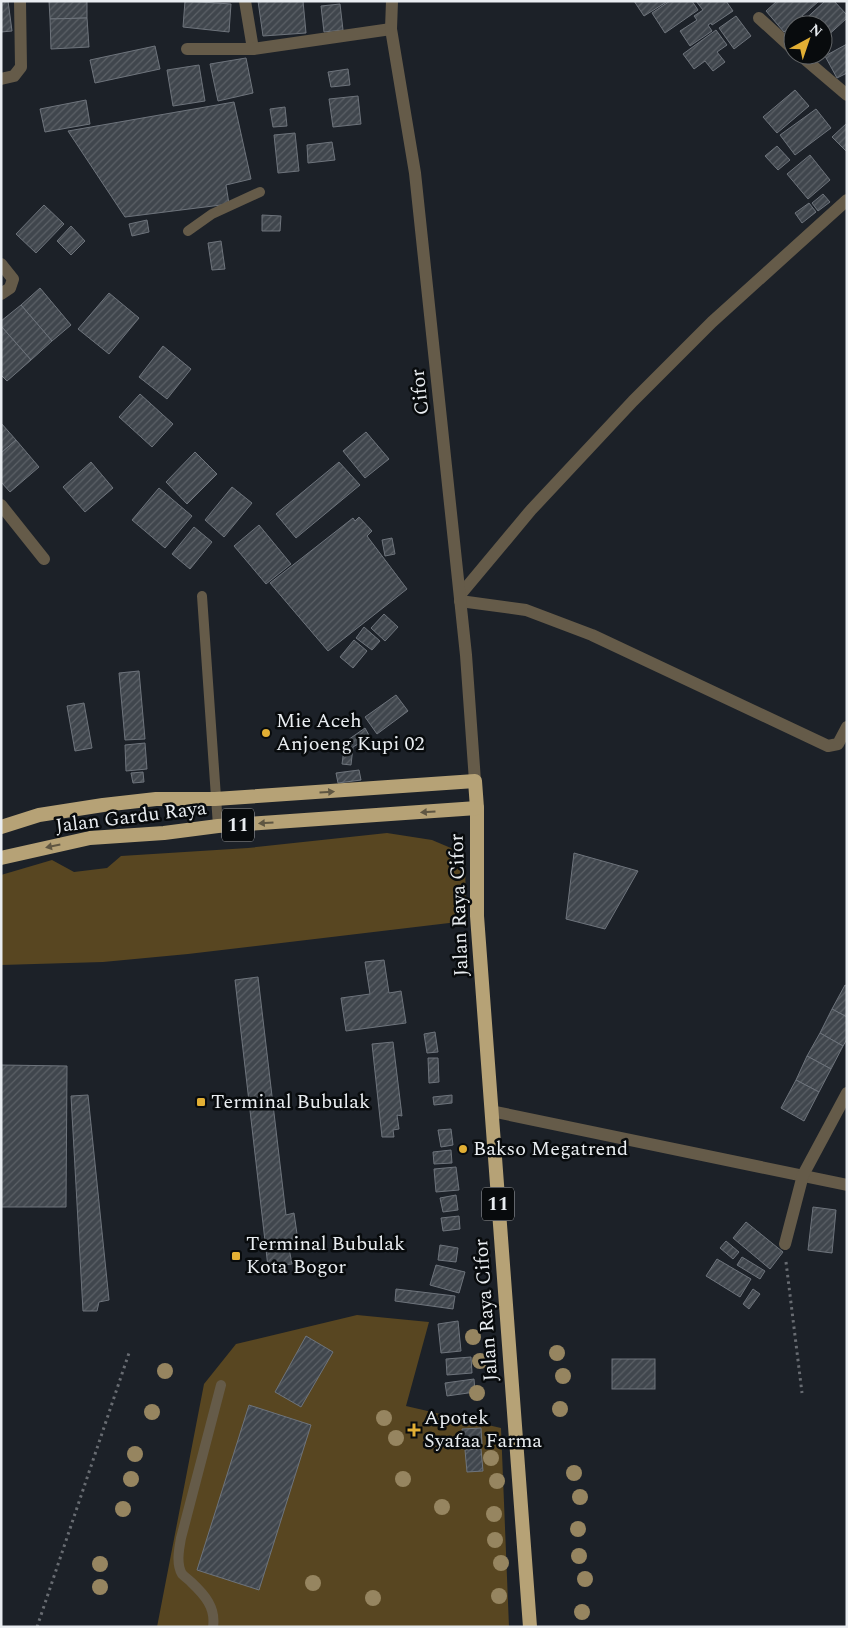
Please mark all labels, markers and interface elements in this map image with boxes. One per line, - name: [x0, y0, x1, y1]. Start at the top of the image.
- north arrow: [783, 15, 833, 65]
- text: N: [805, 19, 827, 42]
- street label: Cifor: [403, 367, 437, 417]
- place label: Mie Aceh Anjoeng Kupi 02: [276, 706, 424, 759]
- marker: Mie Aceh Anjoeng Kupi 02: [260, 727, 272, 739]
- one-way arrow: [319, 787, 335, 795]
- street label: Jalan Gardu Raya: [54, 793, 209, 841]
- road number: 11: [222, 808, 254, 842]
- one-way arrow: [420, 808, 436, 816]
- one-way arrow: [258, 819, 274, 827]
- street label: Jalan Raya Cifor: [442, 833, 476, 977]
- one-way arrow: [45, 842, 60, 850]
- place label: Terminal Bubulak: [211, 1087, 370, 1117]
- marker: Terminal Bubulak: [195, 1096, 207, 1108]
- place label: Bakso Megatrend: [473, 1134, 628, 1164]
- marker: Bakso Megatrend: [457, 1143, 469, 1155]
- road number: 11: [482, 1188, 514, 1220]
- place label: Terminal Bubulak Kota Bogor: [246, 1229, 405, 1282]
- street label: Jalan Raya Cifor: [466, 1238, 506, 1382]
- marker: Terminal Bubulak Kota Bogor: [230, 1250, 242, 1262]
- place label: Apotek Syafaa Farma: [424, 1403, 542, 1456]
- marker: Apotek Syafaa Farma: [408, 1424, 420, 1436]

